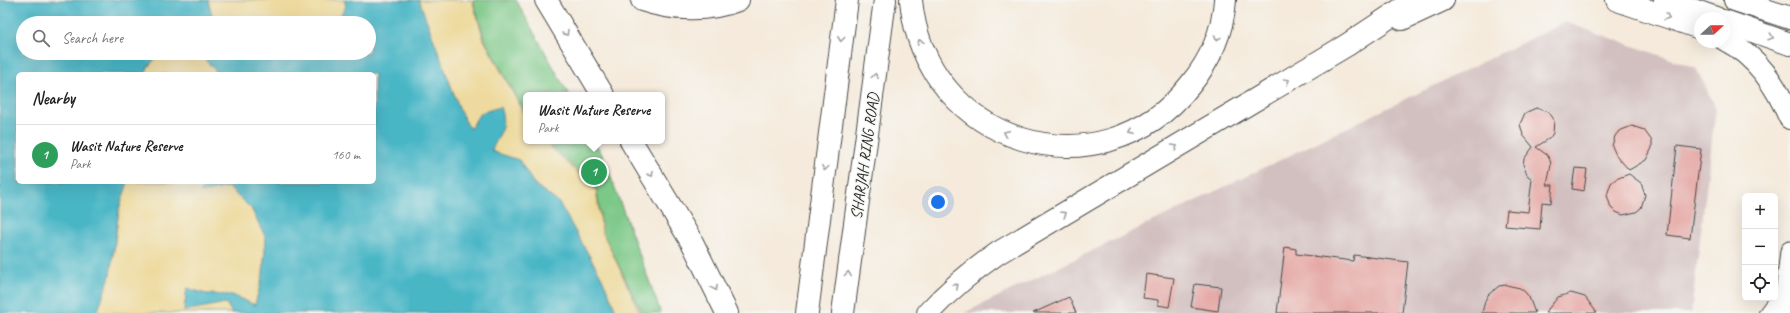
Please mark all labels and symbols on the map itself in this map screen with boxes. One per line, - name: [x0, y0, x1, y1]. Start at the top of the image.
- one-way arrow: [1663, 12, 1670, 21]
- north arrow: [1694, 12, 1730, 48]
- one-way arrow: [561, 29, 569, 36]
- one-way arrow: [1767, 33, 1774, 41]
- one-way arrow: [1213, 34, 1222, 41]
- one-way arrow: [837, 36, 846, 42]
- one-way arrow: [916, 38, 924, 45]
- one-way arrow: [870, 73, 879, 79]
- one-way arrow: [1283, 78, 1290, 85]
- street label: SHARJAH RING ROAD: [846, 90, 884, 220]
- one-way arrow: [1129, 127, 1136, 134]
- one-way arrow: [1003, 130, 1011, 138]
- one-way arrow: [1171, 145, 1178, 152]
- pin: 1: [581, 157, 607, 187]
- one-way arrow: [821, 165, 830, 171]
- one-way arrow: [647, 170, 654, 177]
- your location: [928, 192, 948, 212]
- one-way arrow: [1060, 211, 1067, 218]
- one-way arrow: [844, 271, 853, 277]
- one-way arrow: [710, 283, 718, 291]
- one-way arrow: [951, 283, 958, 290]

